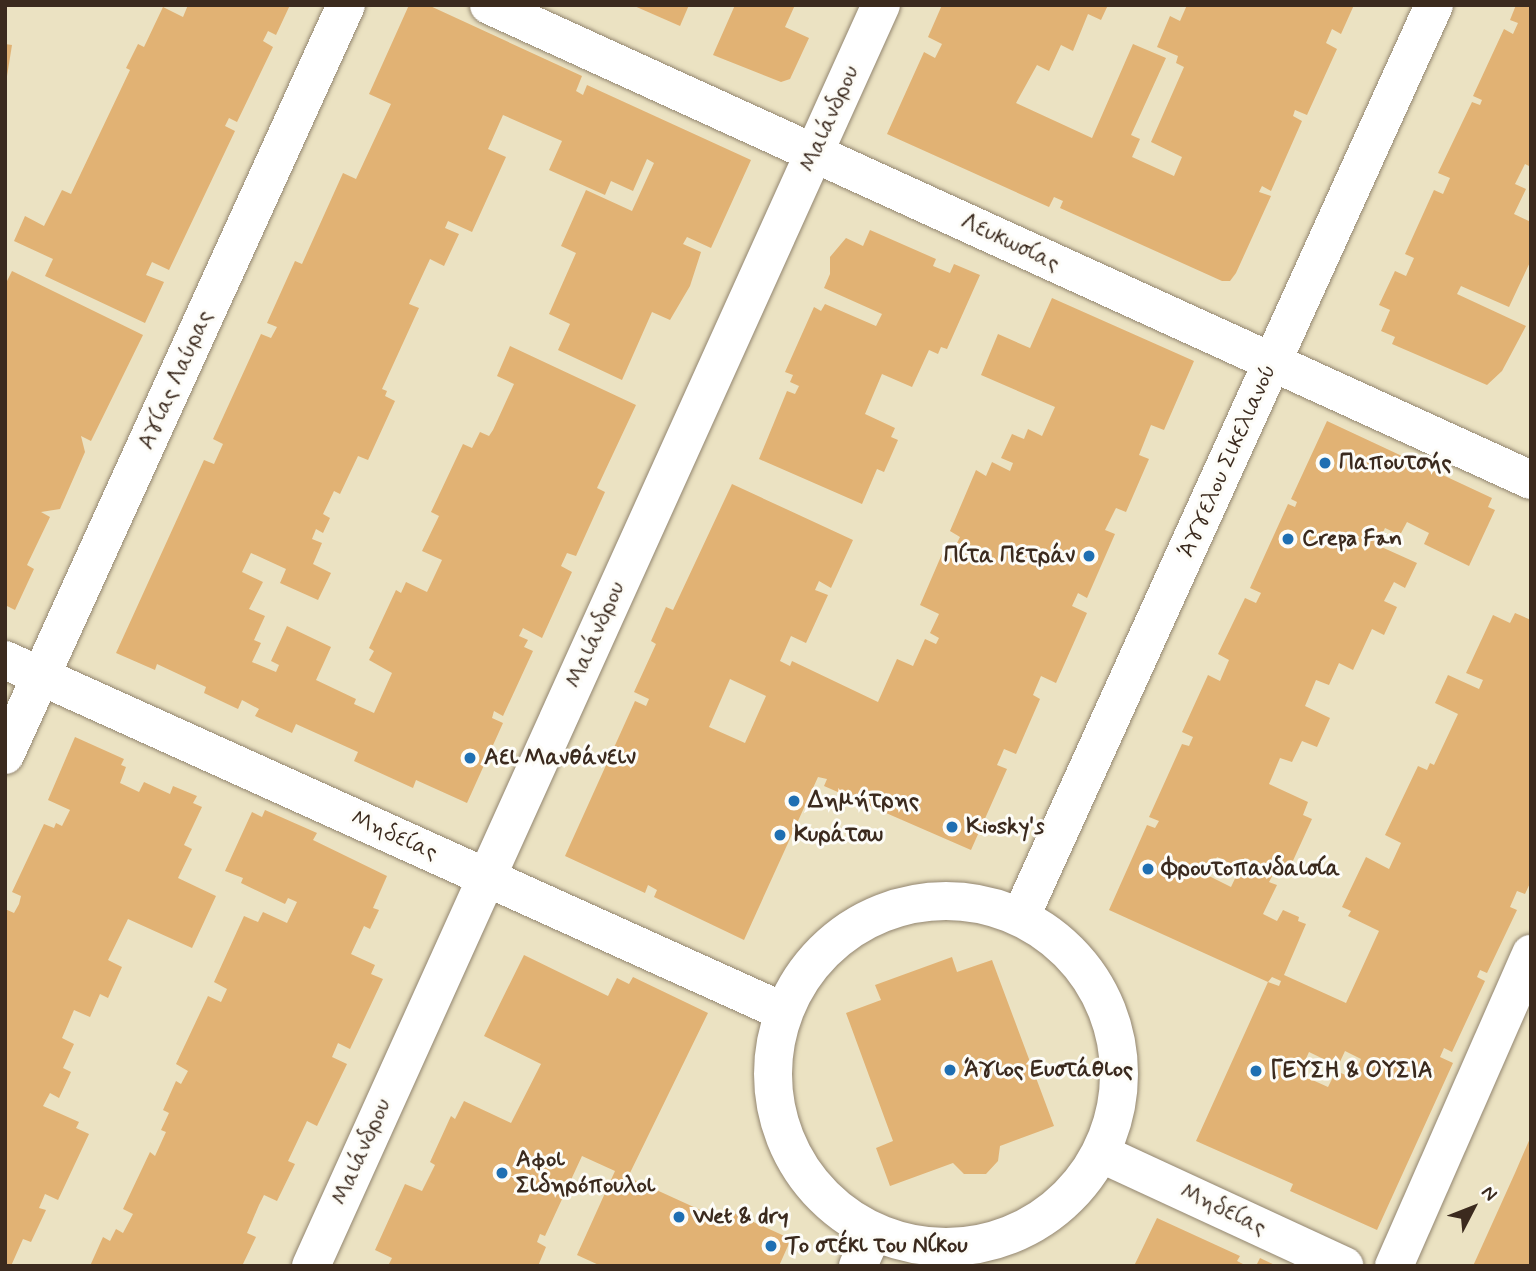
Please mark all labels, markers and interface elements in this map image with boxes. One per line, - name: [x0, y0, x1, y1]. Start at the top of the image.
- street label: Μαιάνδρου: [794, 61, 866, 177]
- street label: Λευκωσίας: [956, 208, 1064, 278]
- street label: Αγίας Λαύρας: [133, 306, 219, 454]
- street label: Άγγελου Σικελιανού: [1173, 360, 1283, 562]
- place label: Παπουτσής: [1339, 449, 1452, 477]
- marker: Παπουτσής: [1317, 455, 1333, 471]
- place label: Crepa Fan: [1302, 525, 1399, 553]
- marker: Crepa Fan: [1280, 531, 1296, 547]
- place label: Πίτα Πετράν: [944, 542, 1075, 570]
- marker: Πίτα Πετράν: [1081, 548, 1097, 564]
- street label: Μαιάνδρου: [560, 577, 632, 693]
- place label: Αει Μανθάνειν: [484, 744, 636, 772]
- marker: Αει Μανθάνειν: [462, 750, 478, 766]
- place label: Δημήτρης: [808, 787, 919, 815]
- marker: Δημήτρης: [786, 793, 802, 809]
- street label: Μηδείας: [346, 805, 442, 867]
- place label: Kiosky's: [966, 813, 1044, 841]
- marker: Kiosky's: [944, 819, 960, 835]
- place label: Κυράτσω: [794, 821, 883, 849]
- marker: Κυράτσω: [772, 827, 788, 843]
- place label: Φρουτοπανδαισία: [1162, 855, 1340, 883]
- marker: Φρουτοπανδαισία: [1140, 861, 1156, 877]
- place label: Άγιος Ευστάθιος: [964, 1056, 1133, 1084]
- place label: ΓΕΥΣΗ & ΟΥΣΙΑ: [1270, 1057, 1433, 1085]
- marker: Άγιος Ευστάθιος: [942, 1062, 958, 1078]
- marker: ΓΕΥΣΗ & ΟΥΣΙΑ: [1248, 1063, 1264, 1079]
- street label: Μαιάνδρου: [326, 1094, 398, 1210]
- place label: Αφοι Σιδηρόπουλοι: [516, 1146, 655, 1200]
- marker: Αφοι Σιδηρόπουλοι: [494, 1165, 510, 1181]
- north arrow: [1438, 1173, 1508, 1243]
- street label: Μηδείας: [1176, 1178, 1270, 1242]
- text: N: [1475, 1181, 1503, 1207]
- place label: Wet & dry: [693, 1203, 789, 1231]
- marker: Wet & dry: [671, 1209, 687, 1225]
- place label: Το στέκι του Νίκου: [785, 1232, 968, 1260]
- marker: Το στέκι του Νίκου: [763, 1238, 779, 1254]

